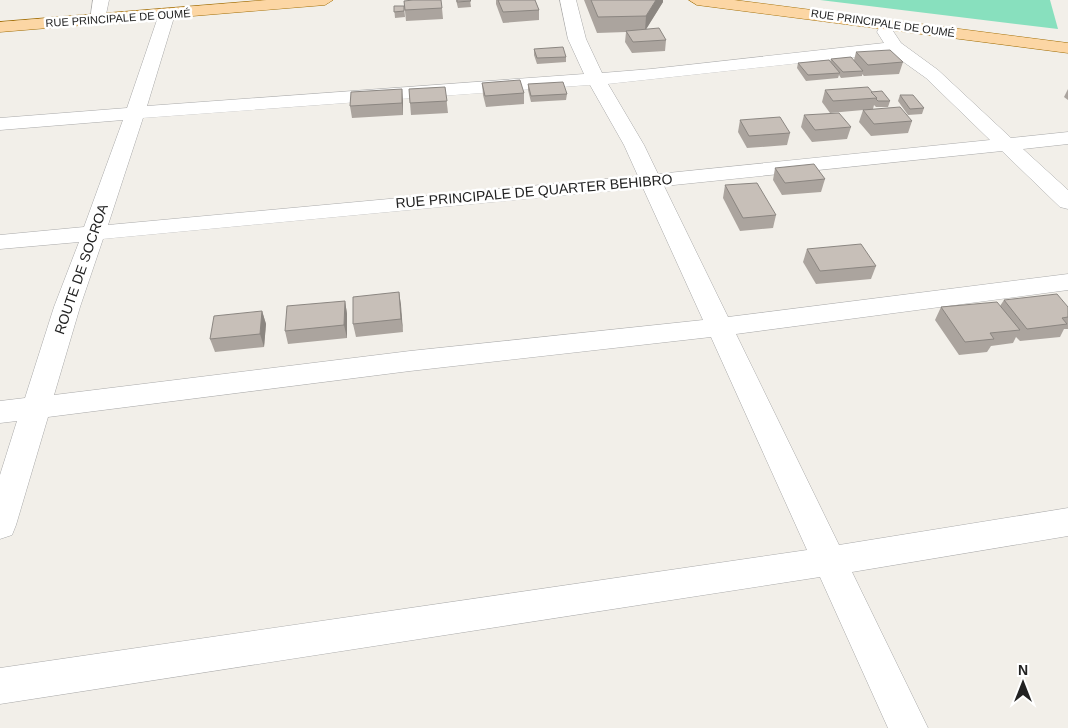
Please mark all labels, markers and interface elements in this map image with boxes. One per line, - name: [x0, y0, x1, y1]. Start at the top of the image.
- street label: RUE PRINCIPALE DE OUMÉ: [45, 7, 191, 29]
- street label: RUE PRINCIPALE DE OUMÉ: [810, 7, 956, 39]
- street label: RUE PRINCIPALE DE QUARTER BEHIBRO: [395, 171, 673, 211]
- street label: ROUTE DE SOCROA: [51, 201, 111, 336]
- north arrow: [998, 658, 1048, 708]
- text: N: [1018, 662, 1028, 678]

